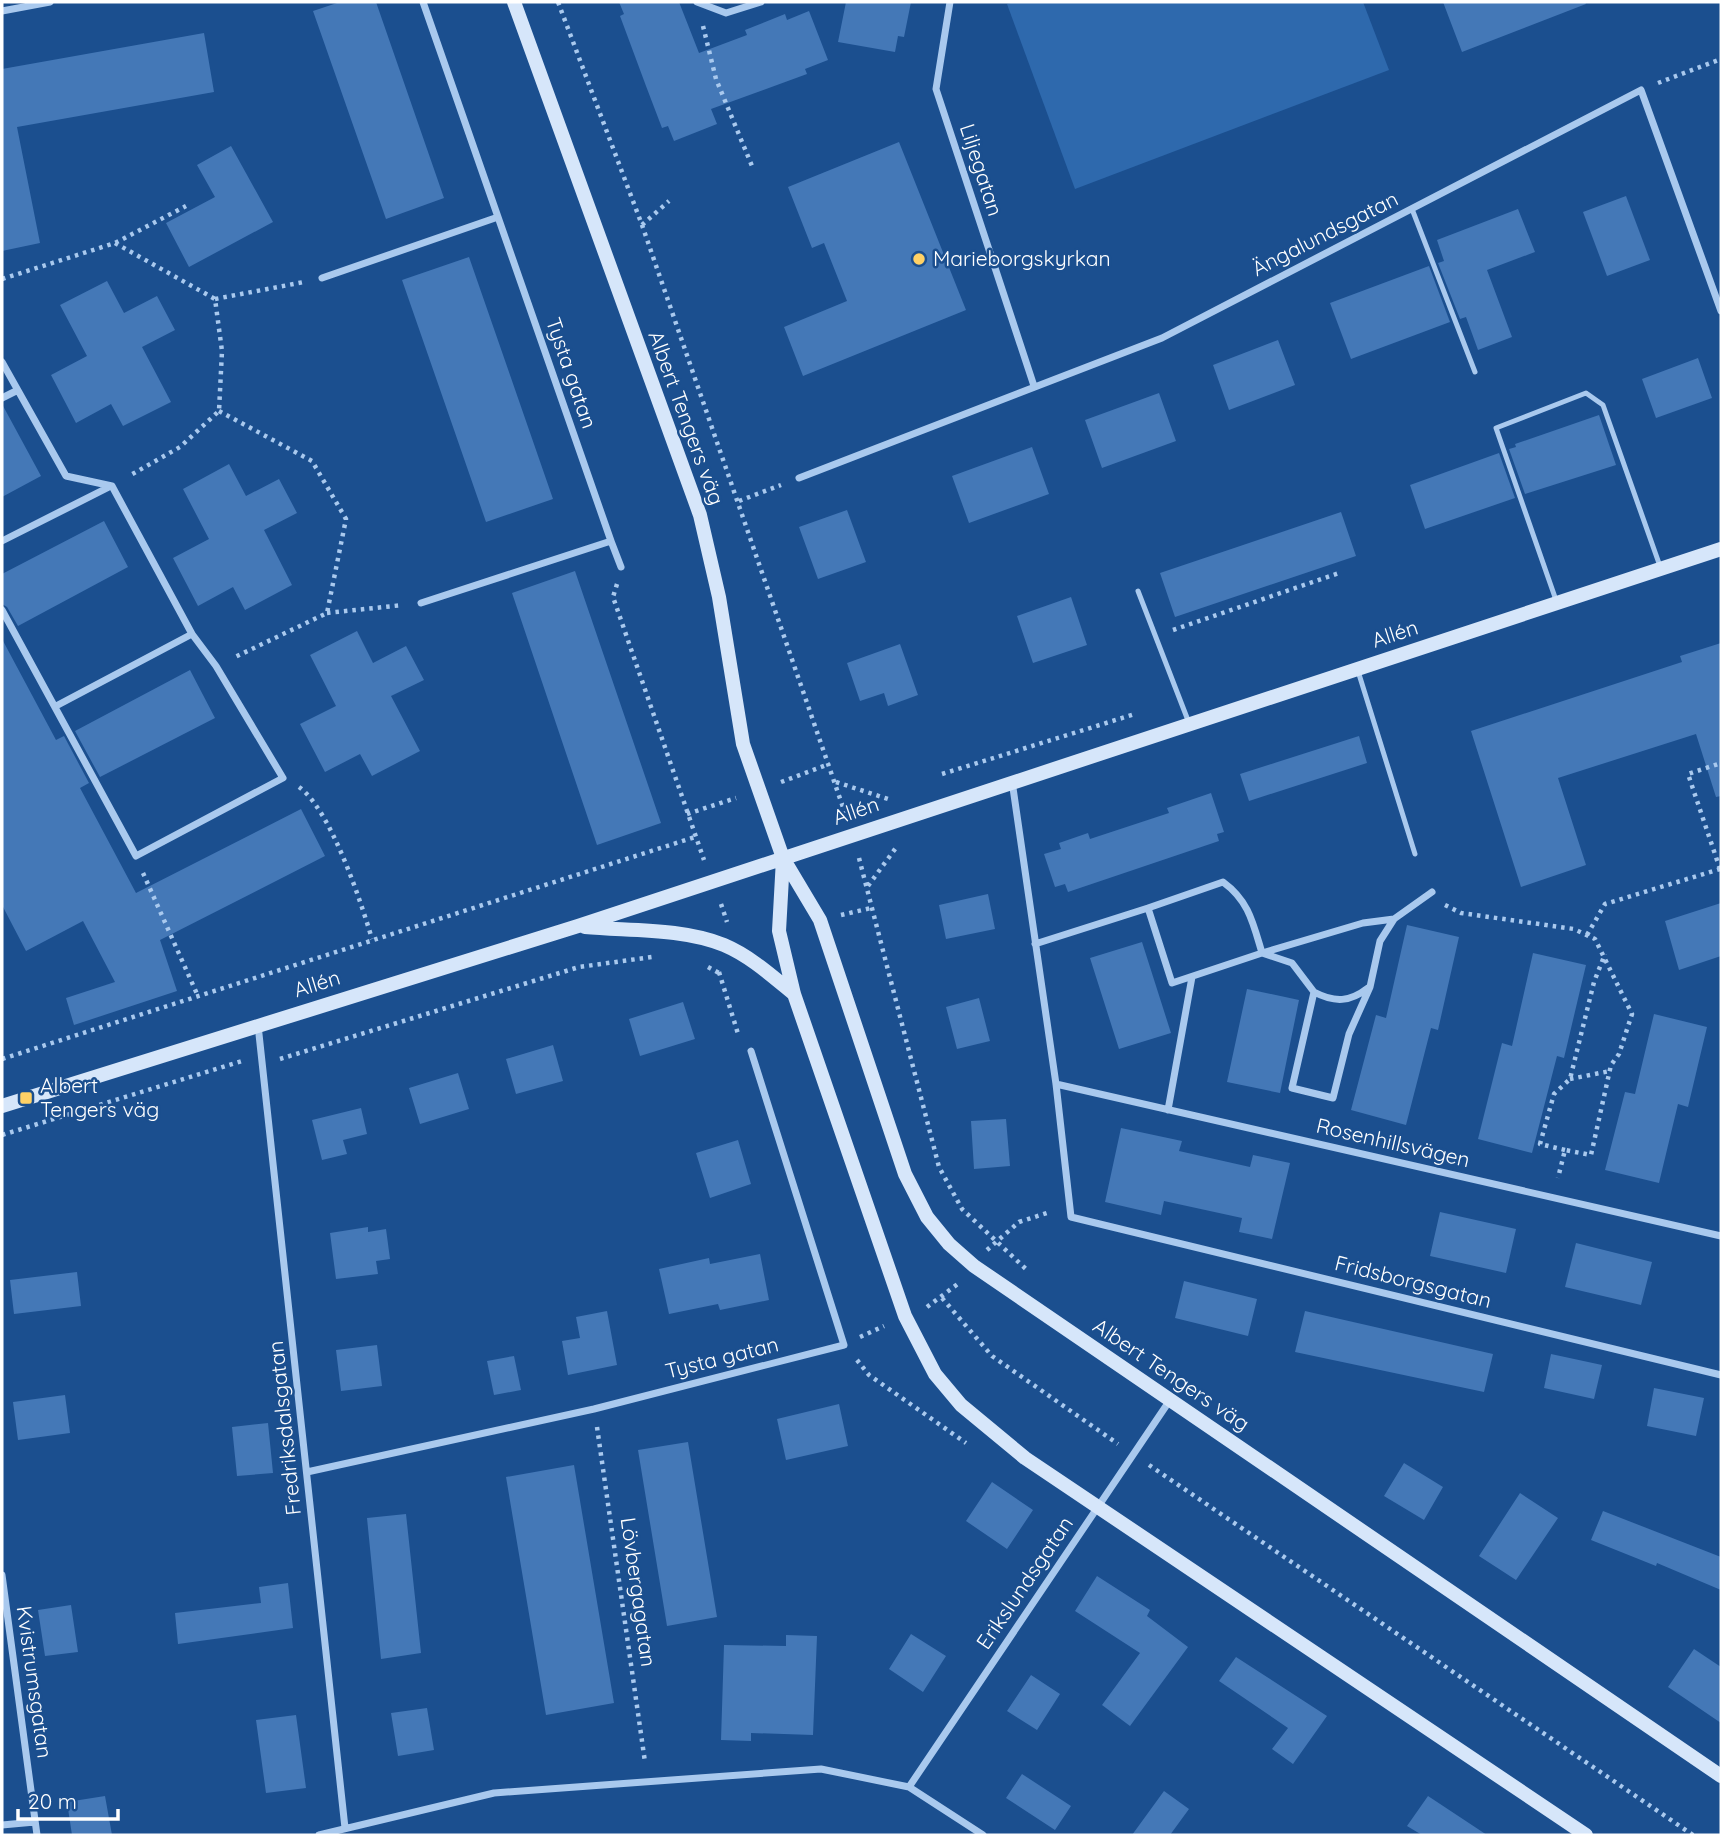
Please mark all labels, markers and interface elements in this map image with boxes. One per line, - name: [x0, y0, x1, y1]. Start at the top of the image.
- street label: Liljegatan: [955, 120, 1009, 219]
- street label: Ängalundsgatan: [1247, 185, 1402, 281]
- place label: Marieborgskyrkan: [933, 245, 1111, 271]
- marker: Marieborgskyrkan: [911, 251, 927, 267]
- street label: Tysta gatan: [541, 314, 603, 432]
- street label: Albert Tengers väg: [643, 327, 730, 508]
- street label: Allén: [1368, 613, 1421, 653]
- street label: Allén: [829, 790, 882, 830]
- street label: Allén: [290, 964, 343, 1002]
- place label: Albert Tengers väg: [40, 1072, 159, 1122]
- marker: Albert Tengers väg: [18, 1090, 34, 1106]
- street label: Rosenhillsvägen: [1314, 1112, 1473, 1172]
- street label: Fridsborgsgatan: [1332, 1249, 1494, 1313]
- street label: Albert Tengers väg: [1088, 1312, 1255, 1436]
- street label: Tysta gatan: [663, 1330, 781, 1384]
- street label: Fredriksdalsgatan: [262, 1340, 306, 1517]
- street label: Erikslundsgatan: [970, 1511, 1078, 1654]
- street label: Lövbergagatan: [616, 1515, 662, 1668]
- street label: Kvistrumsgatan: [11, 1604, 59, 1760]
- scale bar: [18, 1778, 117, 1822]
- text: 20 m: [28, 1788, 77, 1814]

